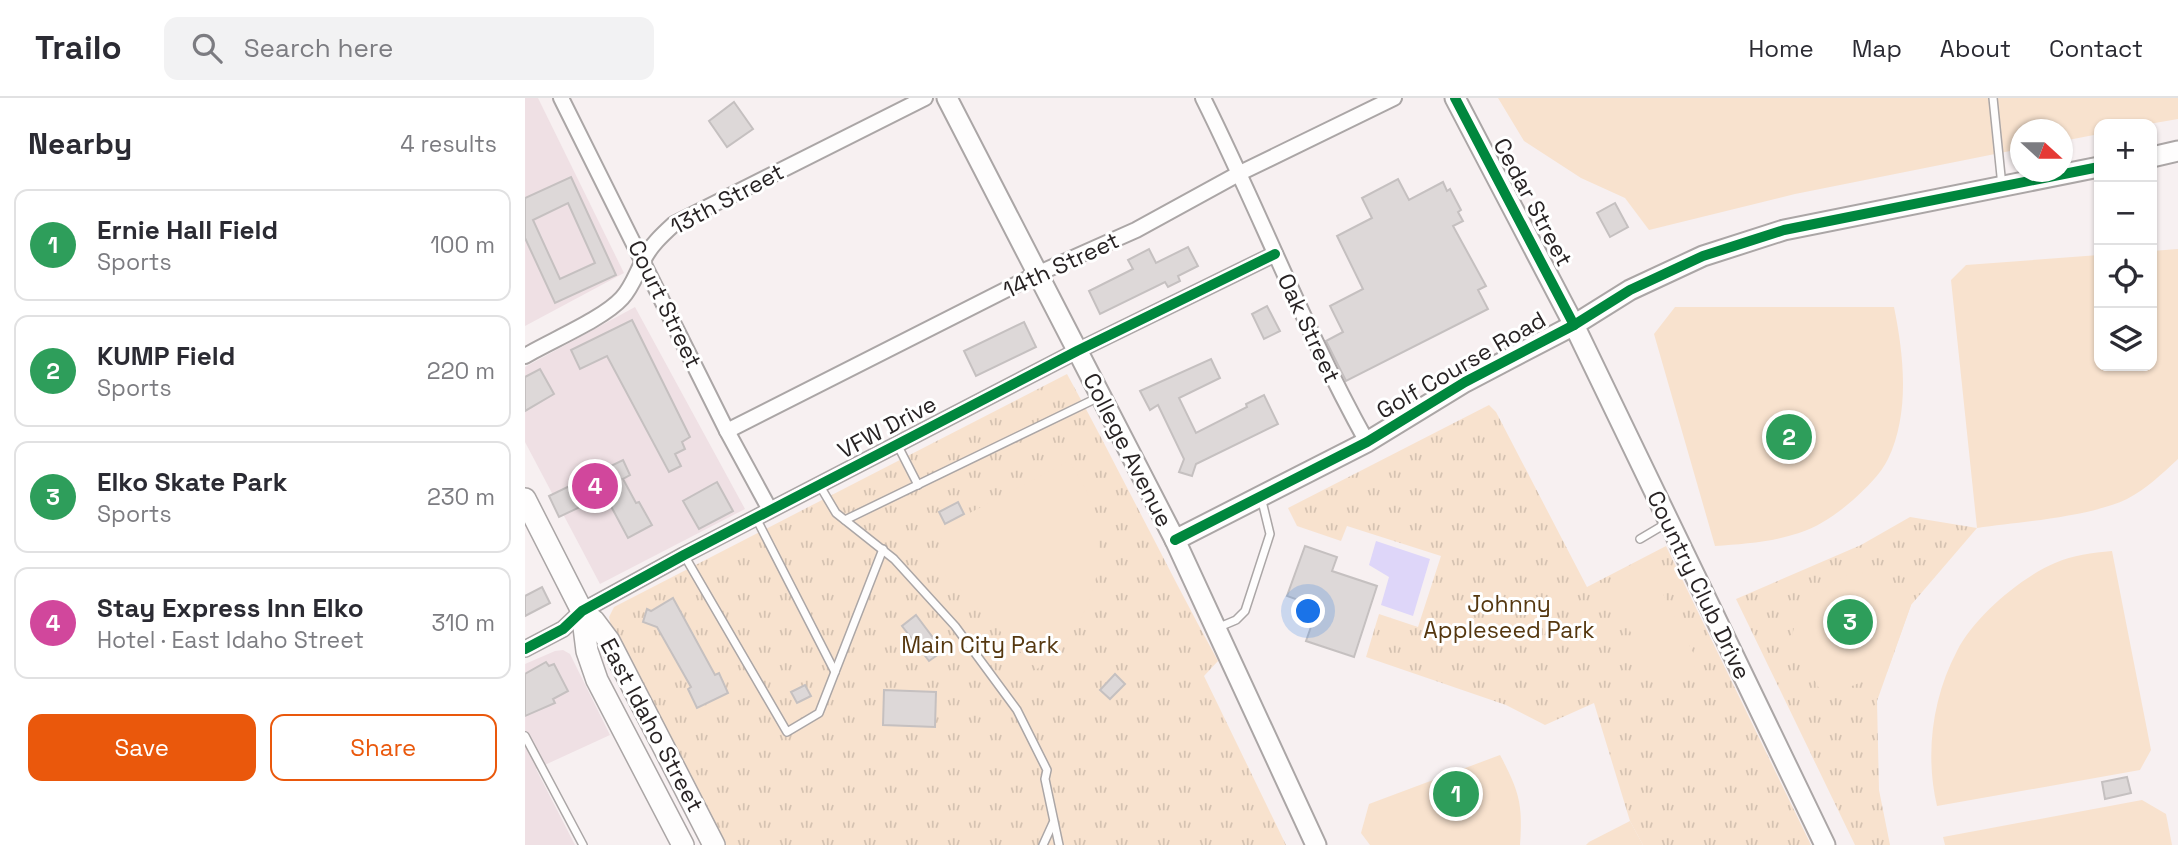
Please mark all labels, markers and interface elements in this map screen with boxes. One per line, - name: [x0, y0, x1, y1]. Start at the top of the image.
- search box: [164, 17, 654, 80]
- text: Trailo: [35, 27, 122, 69]
- icon: search: [188, 29, 226, 67]
- text: Search here: [244, 31, 394, 65]
- text: Home: [1748, 33, 1814, 64]
- text: Map: [1852, 33, 1902, 64]
- text: About: [1940, 33, 2011, 64]
- text: Contact: [2049, 33, 2143, 64]
- north arrow: [2010, 119, 2073, 182]
- map controls: [2094, 119, 2157, 371]
- button: +: [2094, 119, 2157, 182]
- text: Nearby: [28, 124, 132, 163]
- text: 4 results: [400, 129, 497, 159]
- street label: Cedar Street: [1487, 133, 1579, 271]
- street label: 13th Street: [665, 157, 789, 241]
- button: −: [2094, 182, 2157, 245]
- text: Ernie Hall Field: [97, 213, 278, 247]
- street label: 14th Street: [998, 225, 1124, 305]
- text: 1: [48, 230, 58, 260]
- text: 100 m: [430, 230, 495, 260]
- street label: Court Street: [621, 235, 709, 373]
- button: locate: [2094, 245, 2157, 308]
- text: Sports: [97, 247, 172, 277]
- street label: Oak Street: [1271, 269, 1347, 387]
- street label: Golf Course Road: [1371, 304, 1551, 426]
- button: layers: [2094, 308, 2157, 371]
- text: KUMP Field: [97, 339, 235, 373]
- text: 2: [46, 356, 60, 386]
- text: 220 m: [427, 356, 495, 386]
- street label: College Avenue: [1076, 368, 1180, 532]
- text: Sports: [97, 373, 172, 403]
- street label: VFW Drive: [832, 388, 942, 466]
- pin: 2: [1766, 411, 1812, 463]
- pin: 4: [572, 460, 618, 512]
- text: Elko Skate Park: [97, 465, 287, 499]
- text: 3: [46, 482, 60, 512]
- text: 230 m: [427, 482, 495, 512]
- street label: Country Club Drive: [1640, 486, 1758, 684]
- text: Sports: [97, 499, 172, 529]
- park label: Johnny Appleseed Park: [1423, 589, 1595, 645]
- text: Stay Express Inn Elko: [97, 591, 364, 625]
- your location: [1291, 594, 1325, 628]
- pin: 3: [1827, 596, 1873, 648]
- text: 4: [46, 608, 60, 638]
- text: 310 m: [431, 608, 495, 638]
- text: Hotel · East Idaho Street: [97, 625, 364, 655]
- park label: Main City Park: [901, 630, 1059, 660]
- street label: East Idaho Street: [594, 633, 710, 817]
- button: Save: [28, 714, 256, 781]
- button: Share: [270, 714, 497, 781]
- pin: 1: [1433, 768, 1479, 820]

